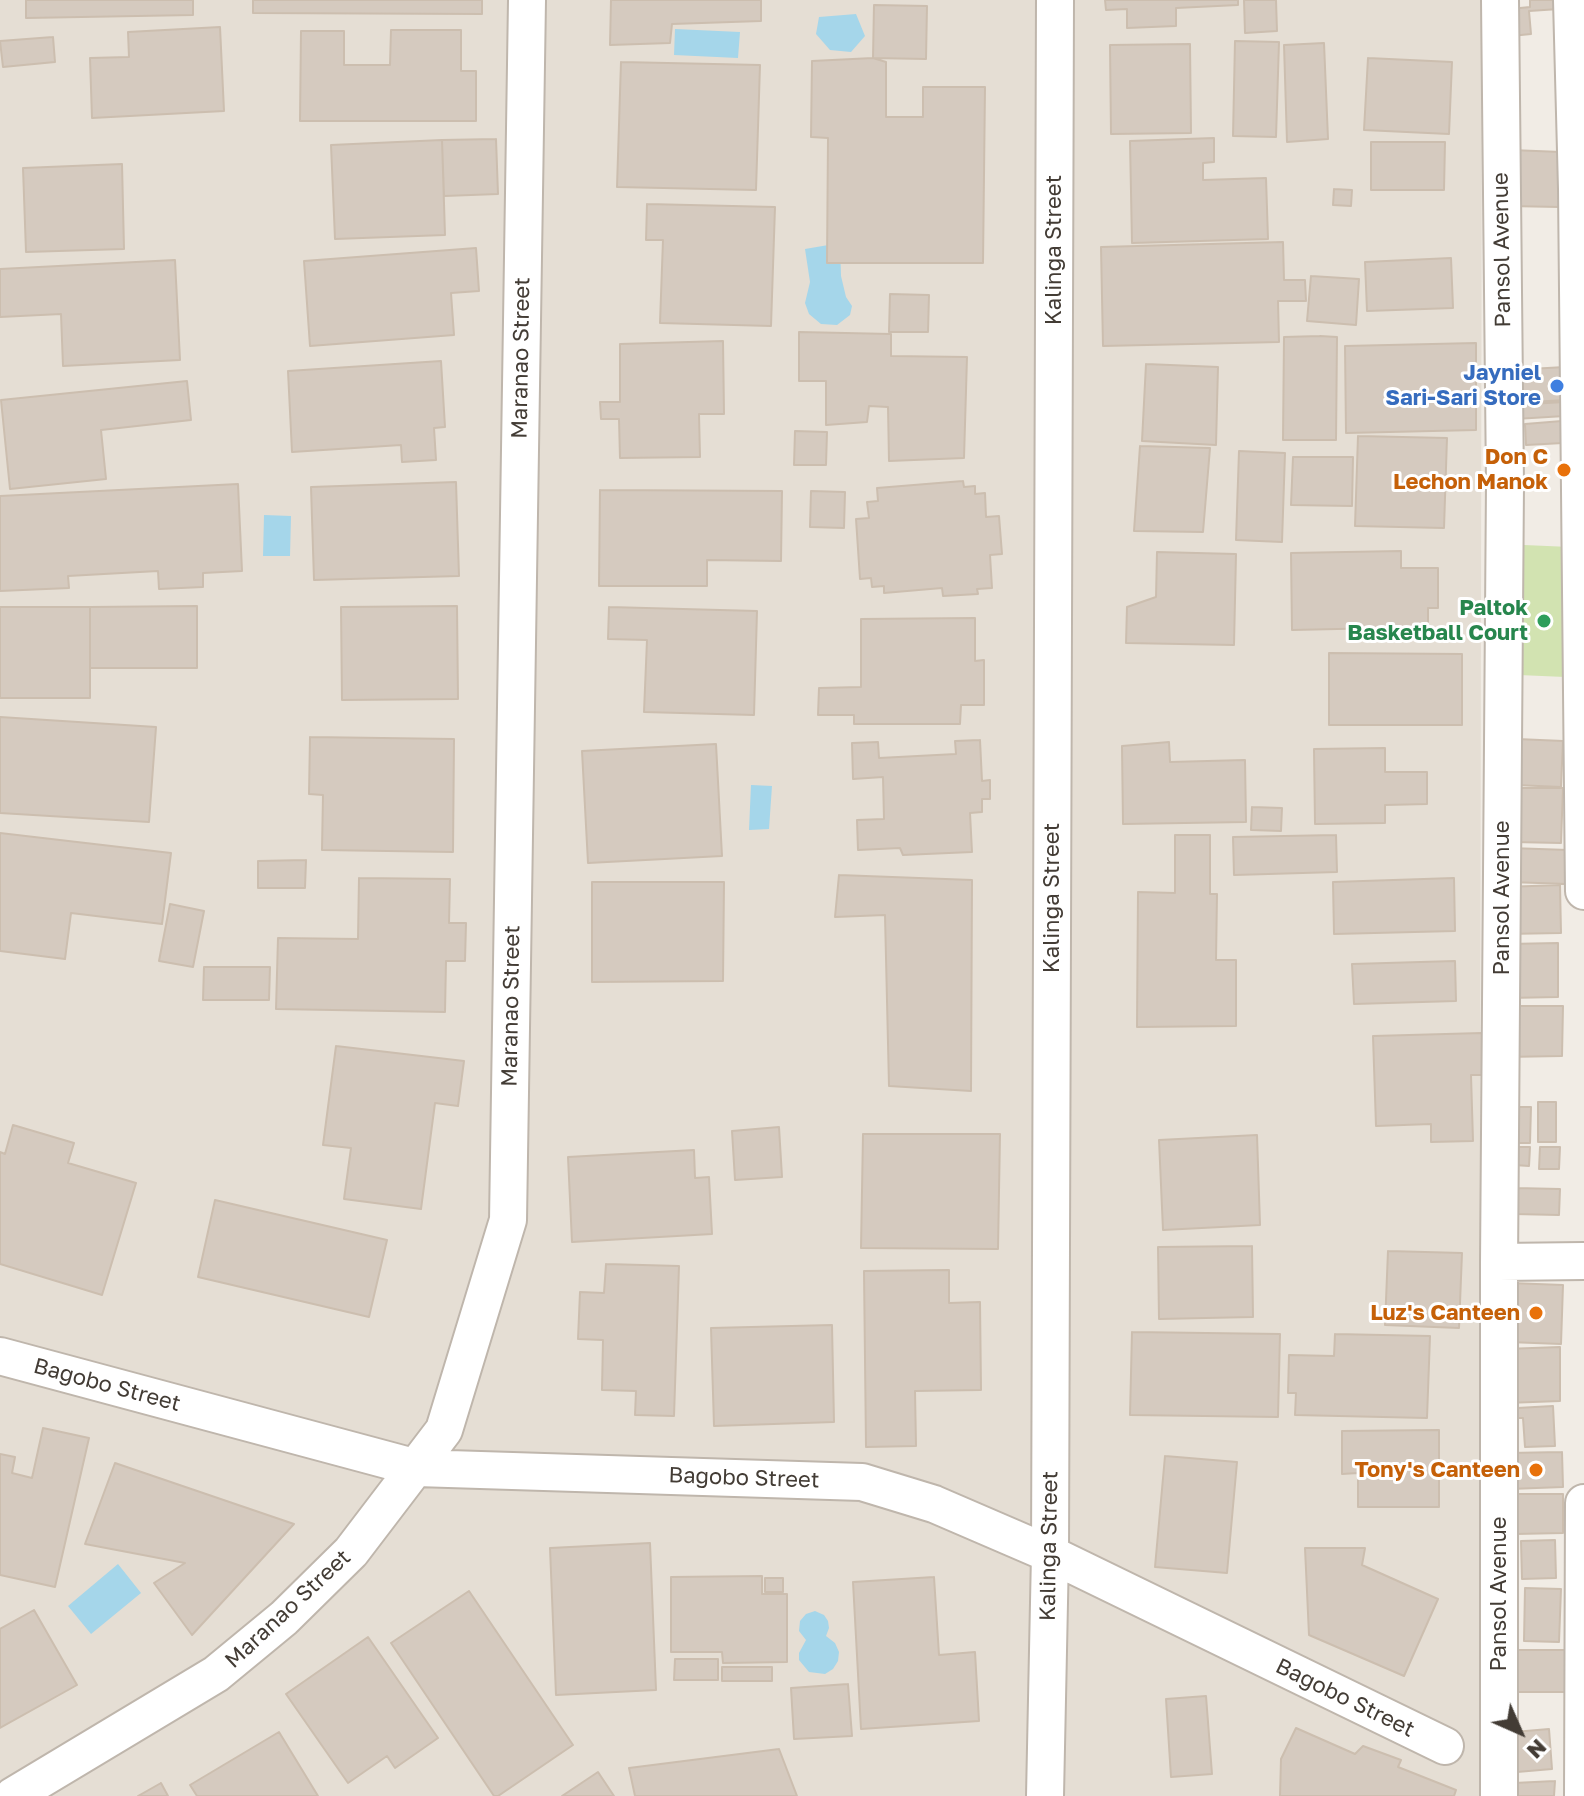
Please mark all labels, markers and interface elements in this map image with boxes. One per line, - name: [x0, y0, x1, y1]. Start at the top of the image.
- street label: Pansol Avenue: [1487, 172, 1517, 328]
- street label: Kalinga Street: [1041, 175, 1067, 325]
- street label: Maranao Street: [506, 277, 536, 439]
- place label: Jayniel Sari-Sari Store: [1385, 360, 1541, 412]
- marker: Jayniel Sari-Sari Store: [1548, 377, 1566, 395]
- place label: Don C Lechon Manok: [1393, 444, 1548, 496]
- marker: Don C Lechon Manok: [1555, 461, 1573, 479]
- place label: Paltok Basketball Court: [1347, 595, 1528, 646]
- marker: Paltok Basketball Court: [1535, 612, 1553, 630]
- street label: Pansol Avenue: [1489, 820, 1515, 976]
- street label: Kalinga Street: [1039, 823, 1065, 973]
- street label: Maranao Street: [496, 925, 526, 1087]
- place label: Luz's Canteen: [1370, 1300, 1520, 1326]
- marker: Luz's Canteen: [1527, 1304, 1545, 1322]
- street label: Bagobo Street: [31, 1353, 183, 1417]
- place label: Tony's Canteen: [1355, 1457, 1520, 1483]
- marker: Tony's Canteen: [1527, 1461, 1545, 1479]
- street label: Bagobo Street: [668, 1462, 820, 1494]
- street label: Kalinga Street: [1034, 1471, 1064, 1621]
- street label: Pansol Avenue: [1486, 1516, 1512, 1672]
- street label: Maranao Street: [220, 1544, 356, 1674]
- street label: Bagobo Street: [1271, 1653, 1419, 1743]
- north arrow: [1480, 1692, 1560, 1772]
- text: N: [1522, 1734, 1553, 1765]

